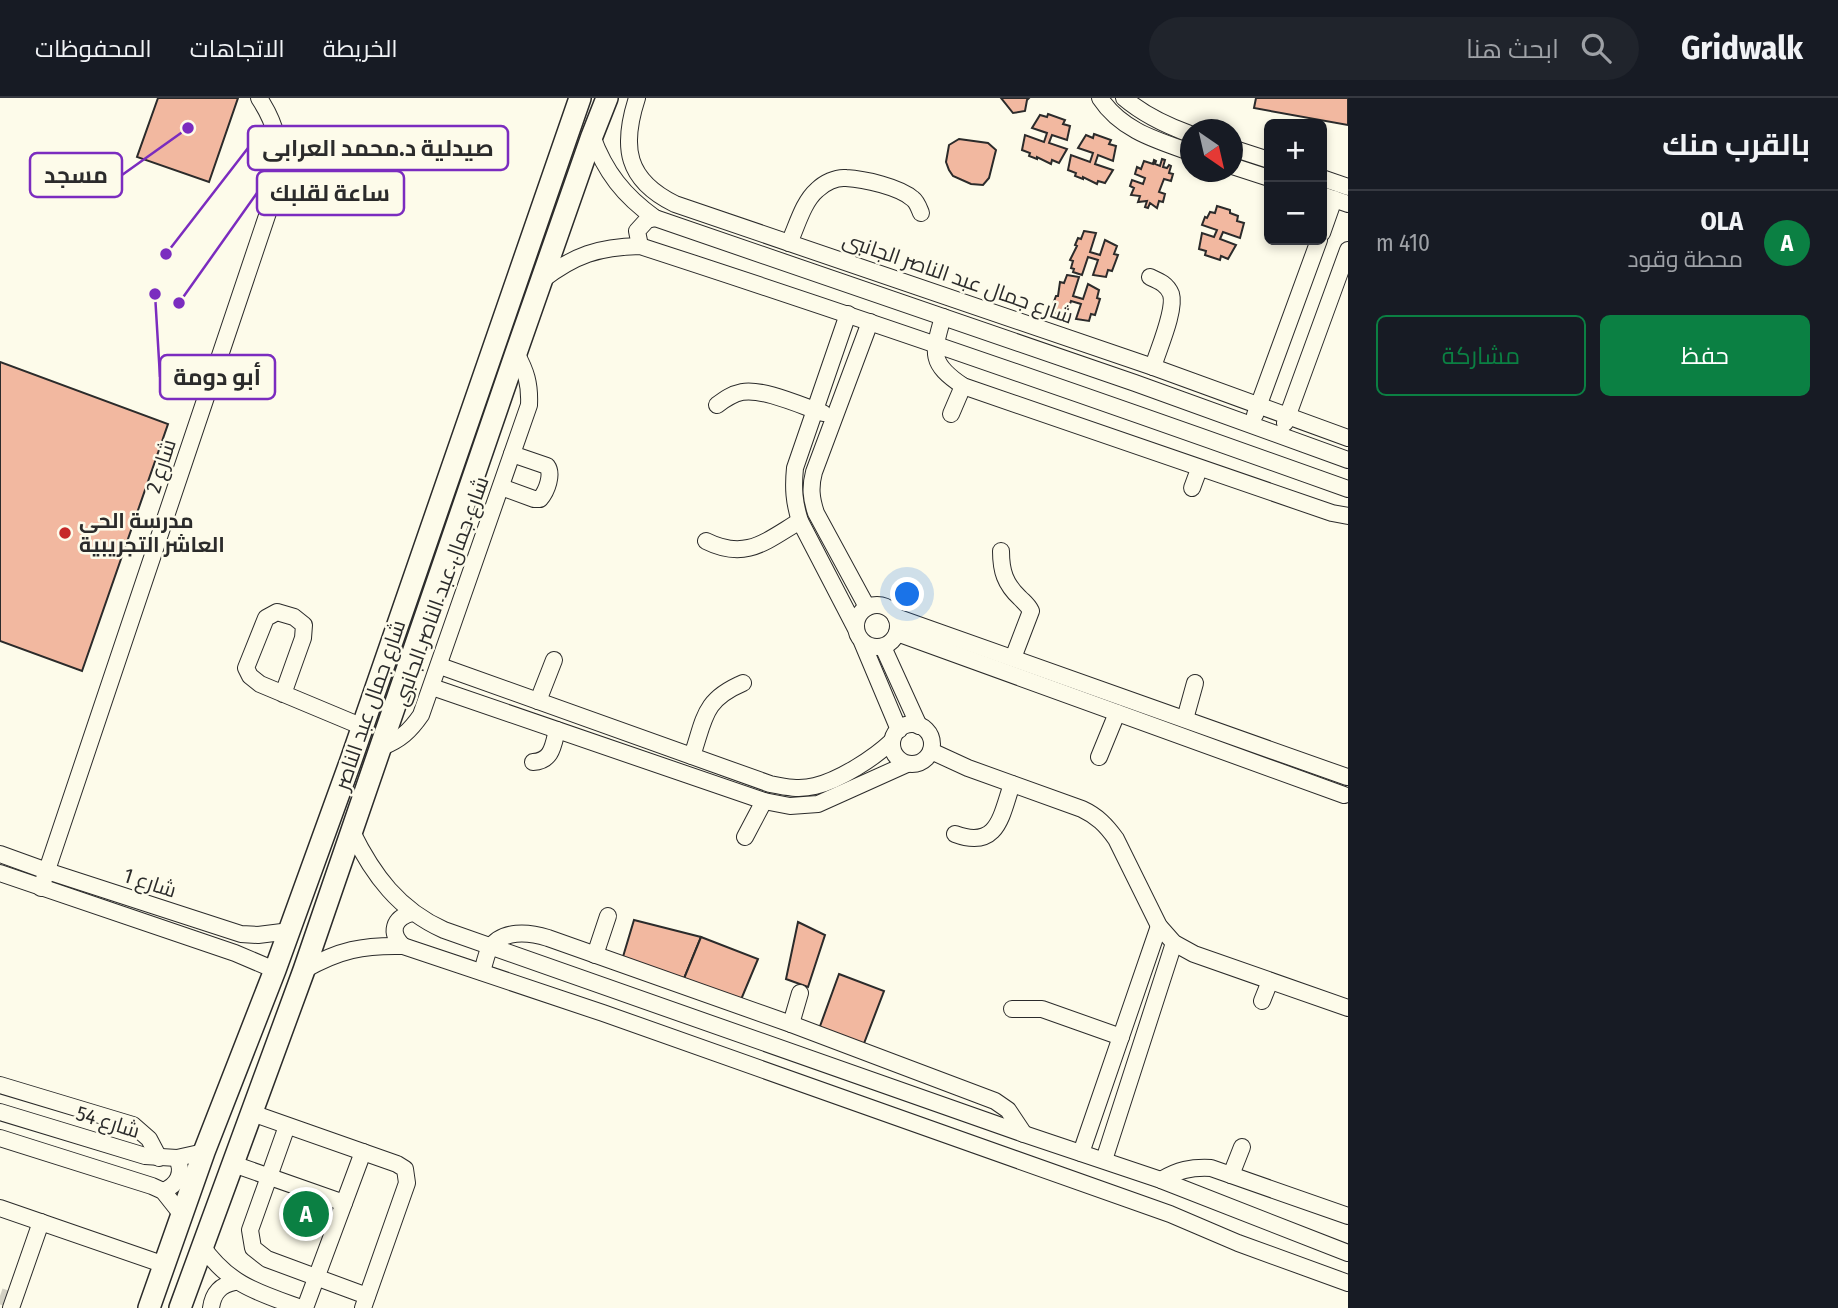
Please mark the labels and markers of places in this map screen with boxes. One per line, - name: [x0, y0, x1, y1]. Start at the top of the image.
- callout: صيدلية د.محمد العرابى: [248, 126, 508, 170]
- callout: مسجد: [30, 153, 122, 197]
- callout: ساعة لقلبك: [257, 171, 404, 215]
- callout: أبو دومة: [160, 355, 275, 399]
- place label: مدرسة الحى العاشر التجريبية: [79, 508, 225, 558]
- marker: مدرسة الحى العاشر التجريبية: [57, 525, 73, 541]
- pin: A: [283, 1188, 329, 1240]

